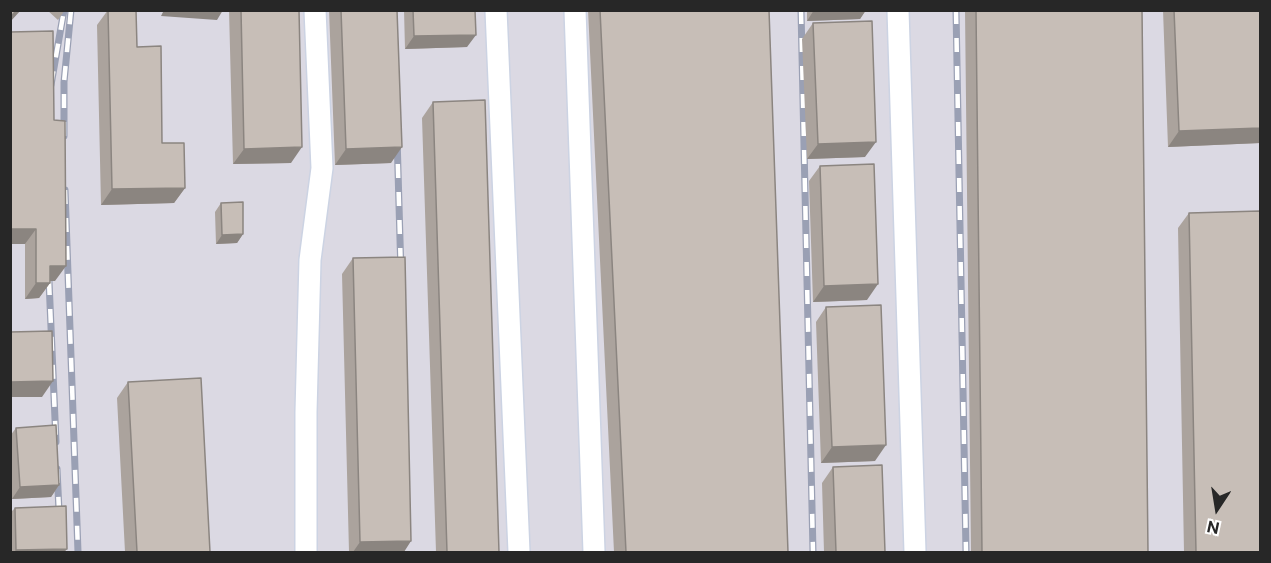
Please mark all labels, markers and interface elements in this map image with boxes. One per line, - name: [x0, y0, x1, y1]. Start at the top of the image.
- north arrow: [1187, 479, 1247, 539]
- text: N: [1205, 517, 1221, 538]

